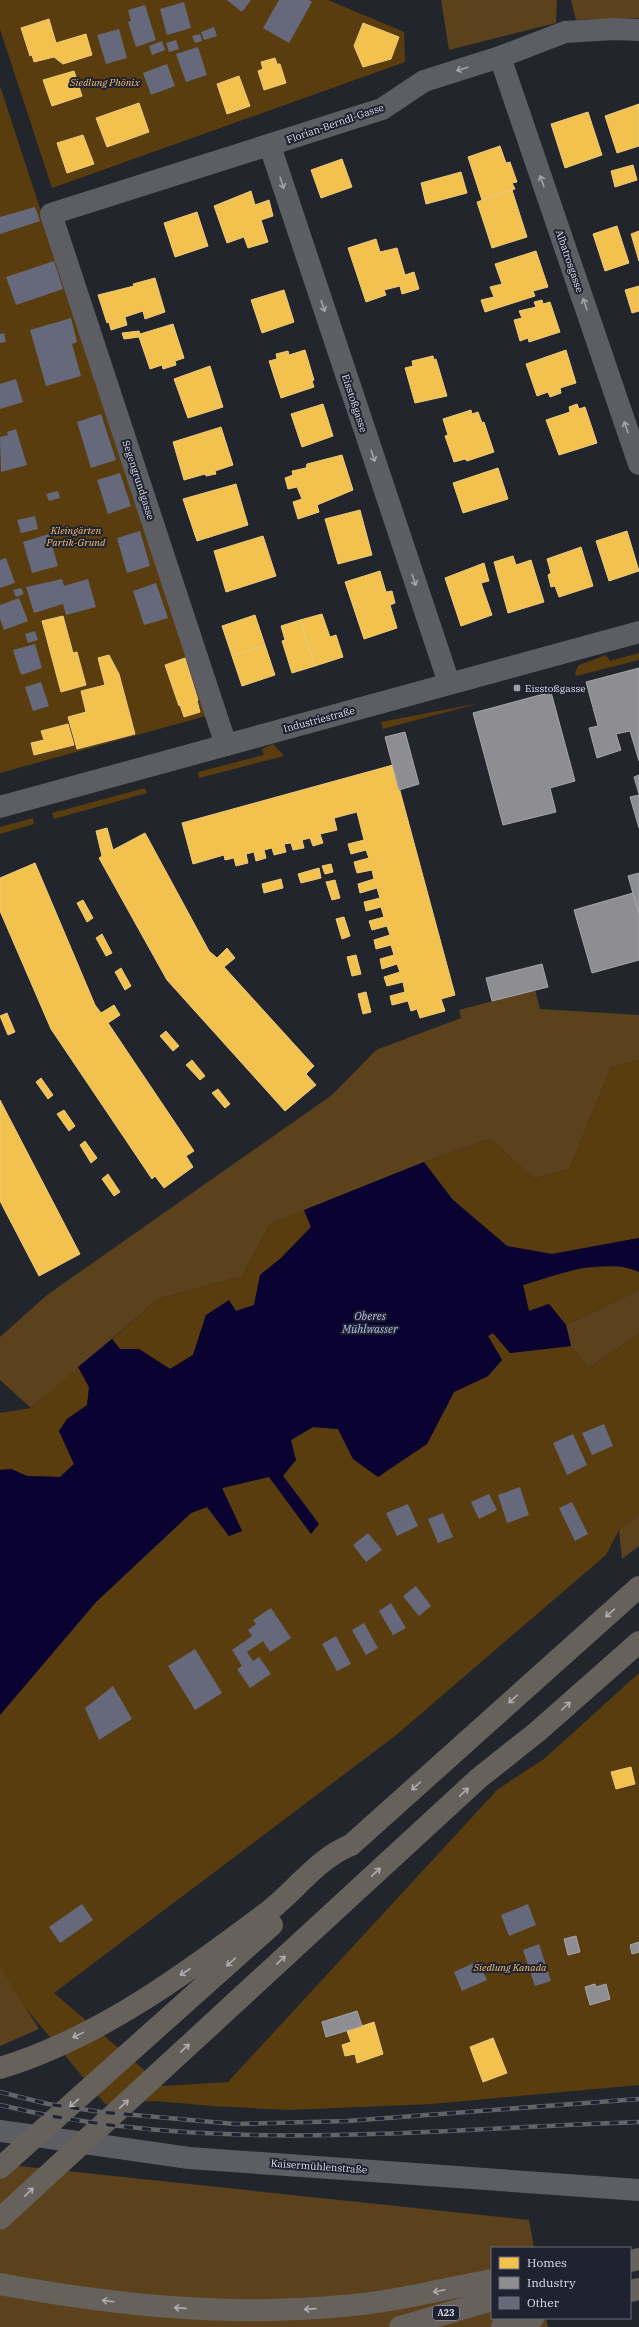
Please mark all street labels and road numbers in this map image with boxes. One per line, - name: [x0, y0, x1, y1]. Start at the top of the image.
- street label: Florian-Berndl-Gasse: [285, 101, 386, 146]
- street label: Albatrosgasse: [553, 228, 586, 294]
- street label: Eisstoßgasse: [339, 372, 370, 434]
- street label: Segengrundgasse: [120, 439, 158, 522]
- street label: Industriestraße: [282, 704, 356, 735]
- street label: Kaisermühlenstraße: [270, 2157, 368, 2176]
- road number: A23: [433, 2306, 459, 2320]

